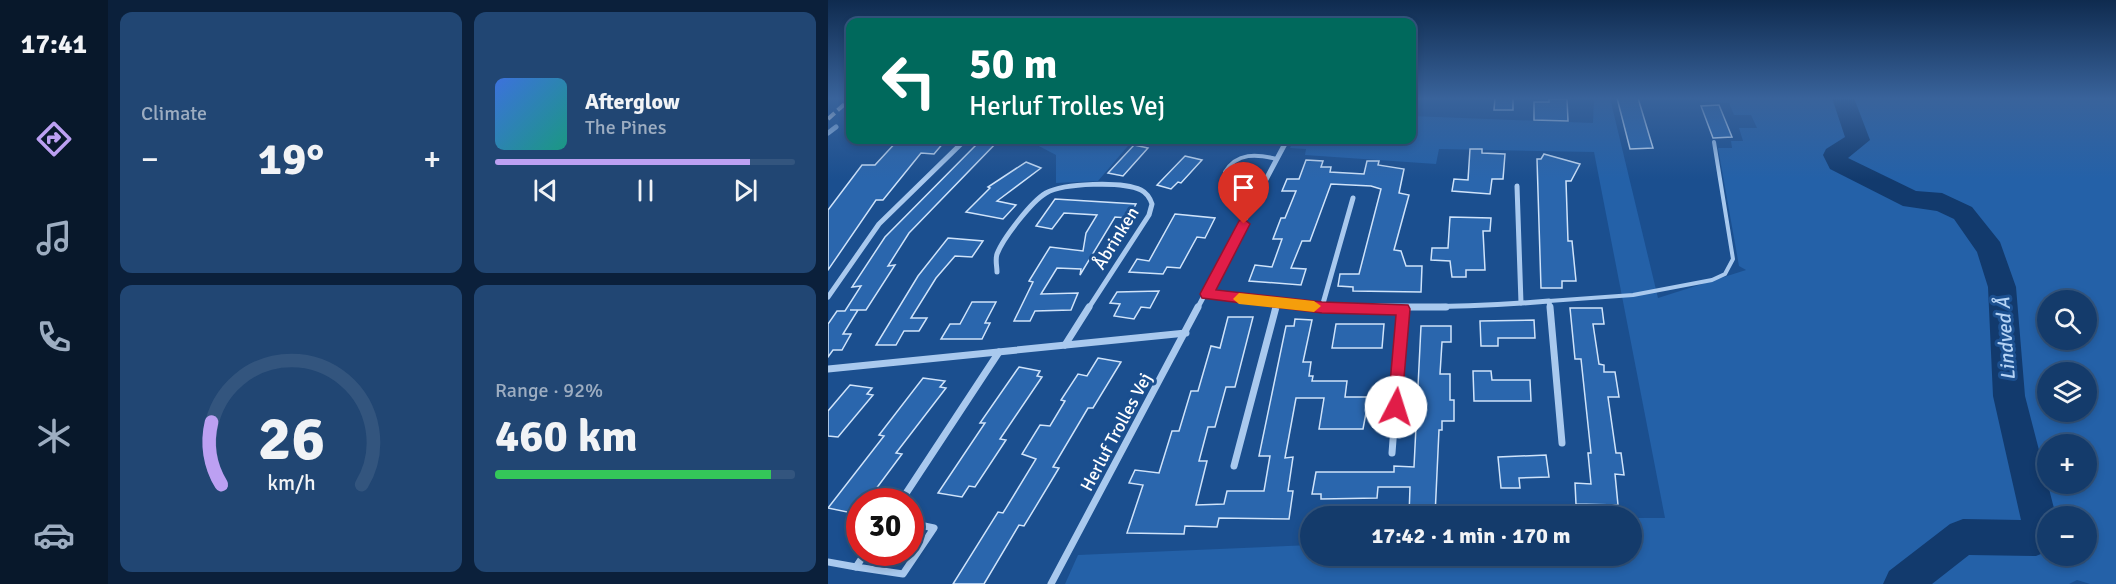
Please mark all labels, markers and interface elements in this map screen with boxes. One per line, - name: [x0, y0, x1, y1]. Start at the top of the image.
- text: 17:41: [21, 28, 87, 61]
- text: 50 m: [969, 39, 1058, 90]
- icon: left: [870, 42, 948, 120]
- text: Afterglow: [585, 88, 680, 115]
- text: Herluf Trolles Vej: [969, 90, 1165, 123]
- text: Climate: [141, 101, 207, 126]
- text: The Pines: [585, 115, 667, 140]
- icon: directions: [33, 118, 75, 160]
- text: 19°: [258, 132, 324, 187]
- text: −: [141, 139, 159, 180]
- text: +: [423, 139, 441, 180]
- pin: [1218, 162, 1269, 224]
- icon: arrive: [1227, 171, 1260, 204]
- icon: previous: [529, 174, 562, 207]
- icon: pause: [629, 174, 662, 207]
- icon: next: [729, 174, 762, 207]
- street label: Åbrinken: [1088, 203, 1144, 273]
- icon: music: [33, 217, 75, 259]
- map controls: [2037, 290, 2097, 566]
- button: search: [2037, 290, 2097, 350]
- water label: Lindved Å: [1990, 296, 2021, 381]
- icon: phone: [33, 316, 75, 358]
- button: layers: [2037, 362, 2097, 422]
- street label: Herluf Trolles Vej: [1076, 369, 1156, 495]
- position arrow: [1364, 375, 1428, 439]
- text: Range · 92%: [495, 378, 603, 403]
- text: 26: [257, 400, 325, 477]
- text: 460 km: [495, 409, 638, 464]
- icon: climate: [33, 415, 75, 457]
- button: +: [2037, 434, 2097, 494]
- text: km/h: [267, 471, 315, 497]
- speed limit sign: 30: [846, 488, 924, 566]
- button: −: [2037, 506, 2097, 566]
- icon: car: [33, 514, 75, 556]
- text: 17:42 · 1 min · 170 m: [1371, 522, 1571, 549]

